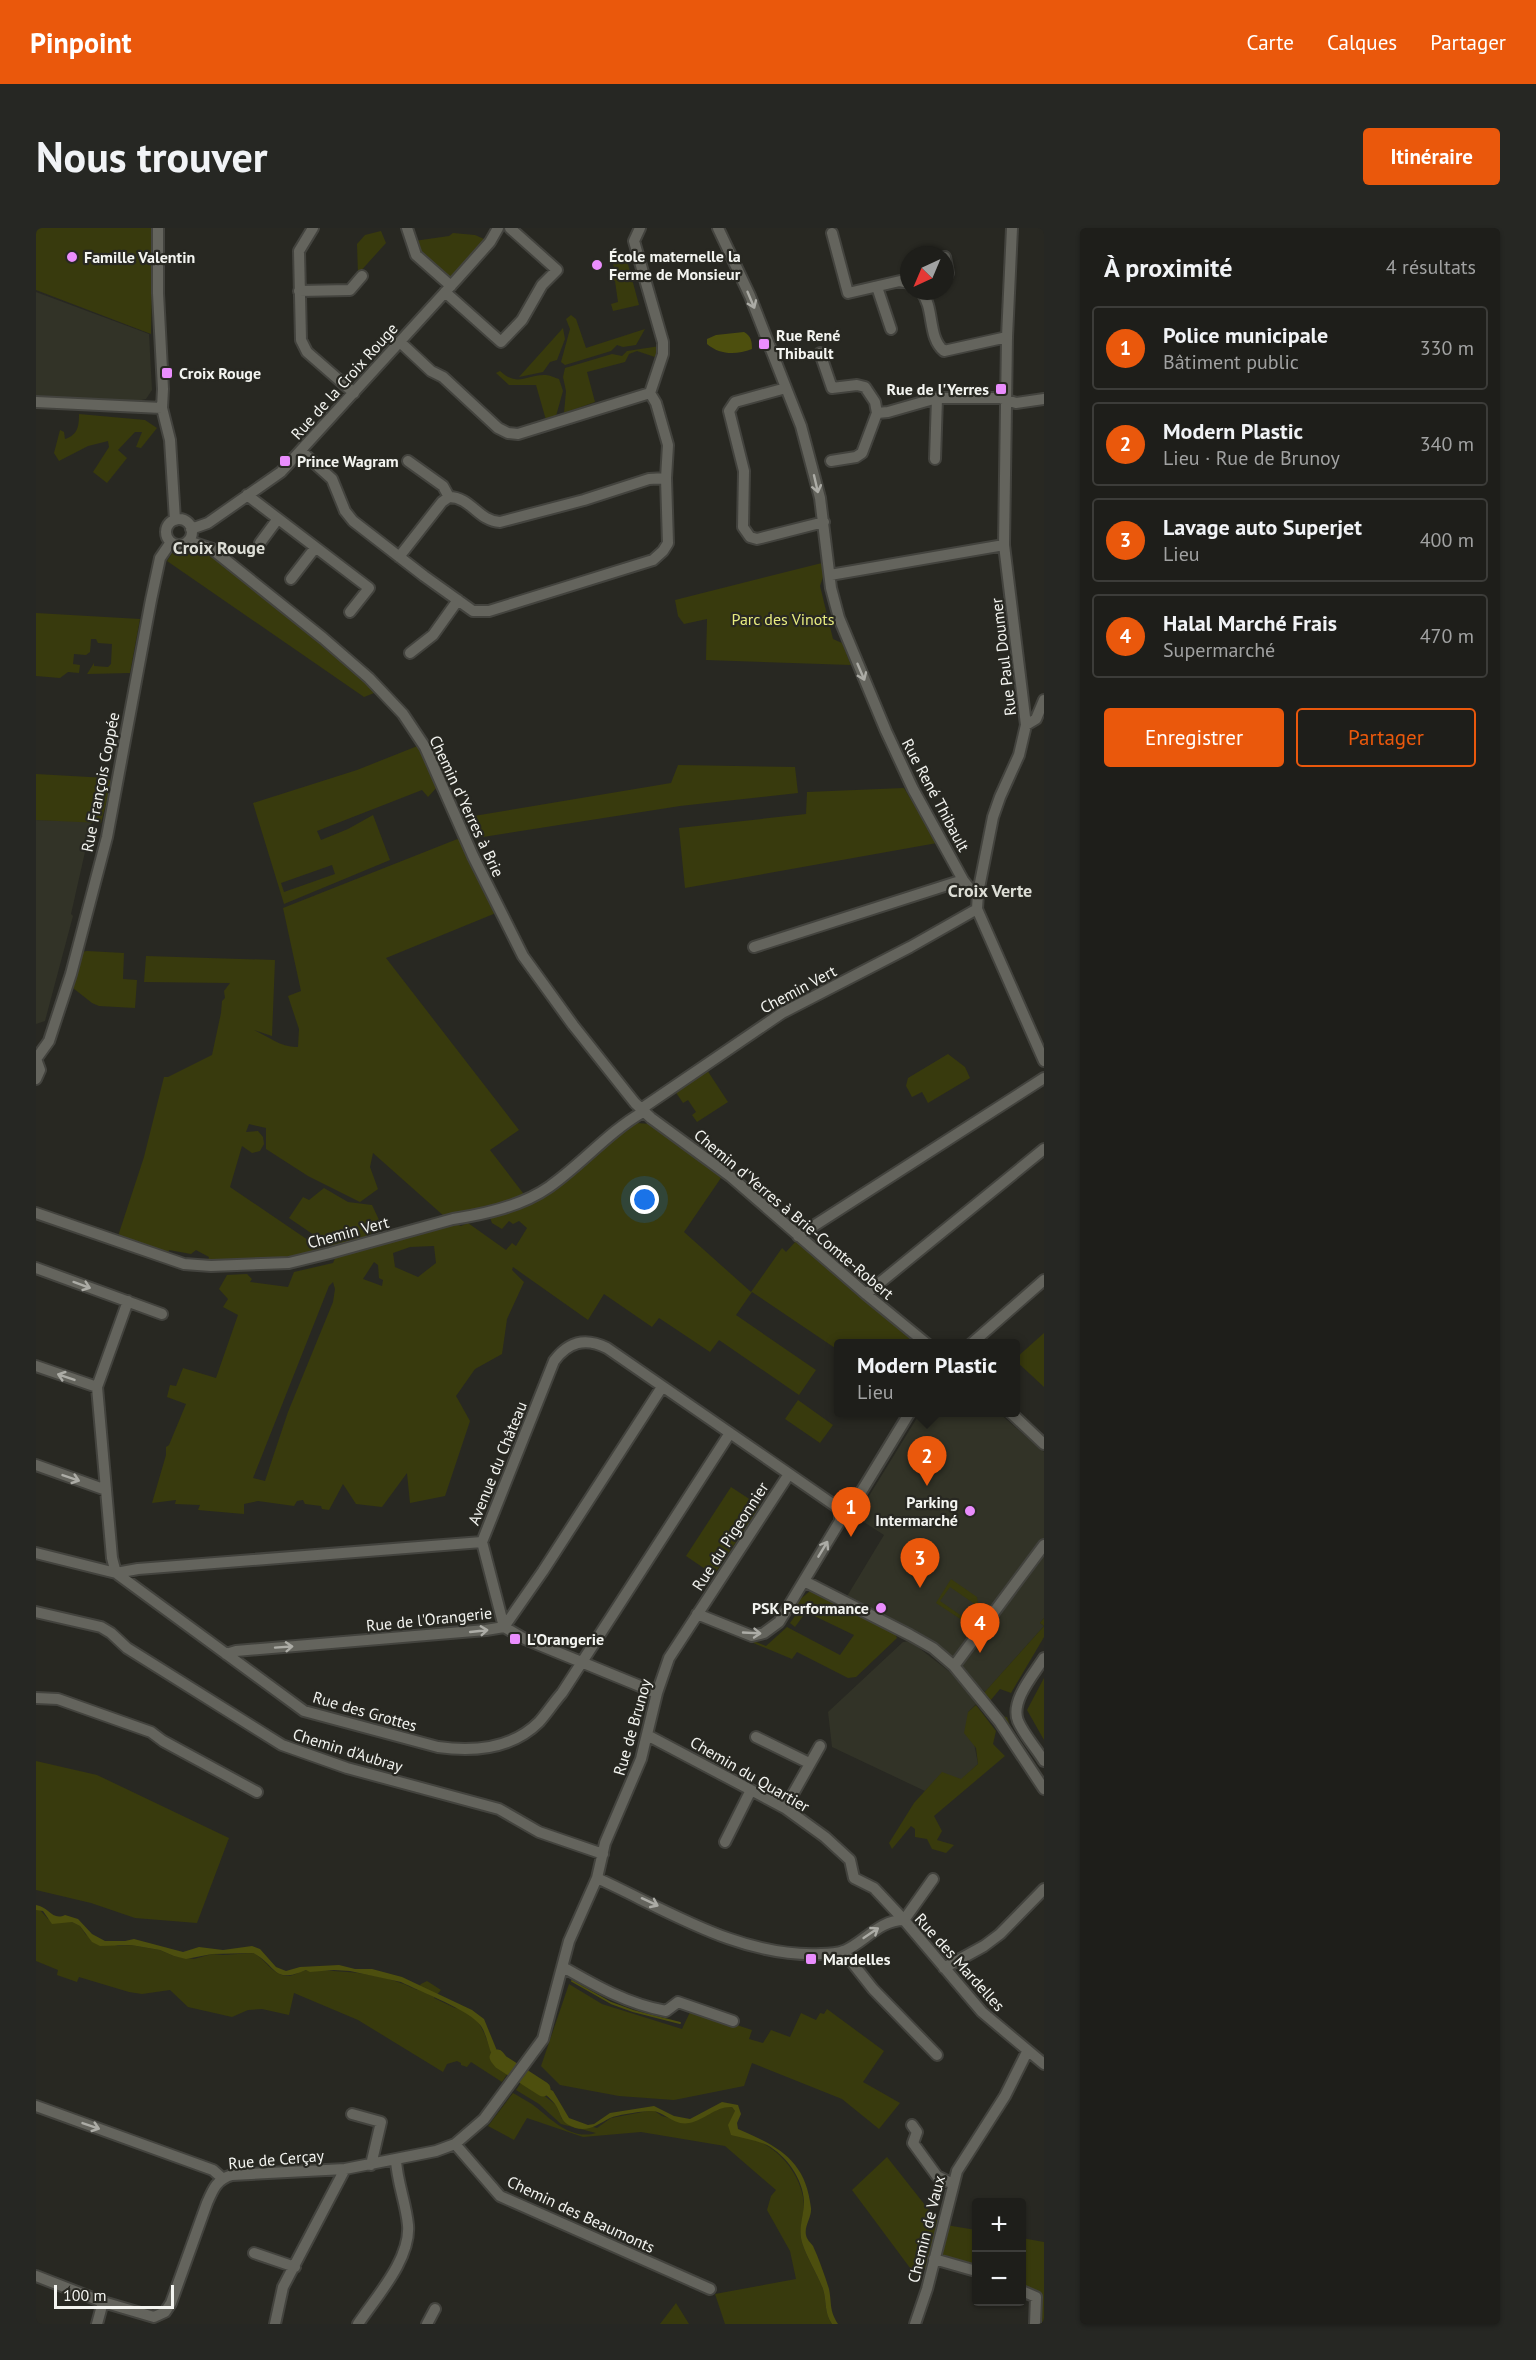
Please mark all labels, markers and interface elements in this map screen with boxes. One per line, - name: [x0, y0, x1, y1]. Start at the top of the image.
- text: Pinpoint: [30, 24, 132, 61]
- text: Carte: [1247, 29, 1294, 56]
- text: Calques: [1327, 29, 1397, 56]
- text: Partager: [1430, 29, 1506, 56]
- button: Itinéraire: [1363, 128, 1500, 185]
- text: Nous trouver: [36, 129, 267, 184]
- place label: École maternelle la Ferme de Monsieur: [609, 246, 741, 284]
- north arrow: [900, 246, 954, 300]
- place label: Famille Valentin: [84, 247, 195, 267]
- marker: Famille Valentin: [65, 250, 79, 264]
- text: À proximité: [1104, 251, 1232, 284]
- text: 4 résultats: [1386, 254, 1476, 280]
- marker: École maternelle la Ferme de Monsieur: [590, 258, 604, 272]
- one-way arrow: [746, 291, 758, 309]
- street label: Rue de la Croix Rouge: [286, 319, 402, 443]
- text: Police municipale: [1163, 321, 1328, 349]
- place label: Rue René Thibault: [776, 325, 840, 363]
- text: 1: [1120, 335, 1131, 361]
- text: 330 m: [1420, 335, 1474, 361]
- marker: Rue René Thibault: [757, 337, 771, 351]
- text: Bâtiment public: [1163, 349, 1299, 375]
- place label: Croix Rouge: [179, 363, 261, 383]
- marker: Croix Rouge: [160, 366, 174, 380]
- place label: Rue de l'Yerres: [886, 379, 989, 399]
- marker: Rue de l'Yerres: [994, 382, 1008, 396]
- text: Modern Plastic: [1163, 417, 1303, 445]
- text: 2: [1120, 431, 1131, 457]
- text: 340 m: [1420, 431, 1474, 457]
- text: Lieu · Rue de Brunoy: [1163, 445, 1340, 471]
- place label: Prince Wagram: [297, 451, 399, 471]
- marker: Prince Wagram: [278, 454, 292, 468]
- one-way arrow: [811, 474, 823, 493]
- text: Lavage auto Superjet: [1163, 513, 1362, 541]
- text: 3: [1120, 527, 1131, 553]
- text: 400 m: [1420, 527, 1474, 553]
- district label: Croix Rouge: [173, 536, 265, 559]
- text: Lieu: [1163, 541, 1200, 567]
- street label: Rue Paul Doumer: [986, 596, 1020, 717]
- park label: Parc des Vinots: [732, 609, 835, 629]
- text: Halal Marché Frais: [1163, 609, 1337, 637]
- text: 4: [1120, 623, 1131, 649]
- text: 470 m: [1420, 623, 1474, 649]
- text: Supermarché: [1163, 637, 1275, 663]
- one-way arrow: [855, 663, 867, 681]
- button: Enregistrer: [1104, 708, 1284, 767]
- button: Partager: [1296, 708, 1476, 767]
- street label: Rue François Coppée: [77, 710, 123, 854]
- street label: Chemin d'Yerres à Brie: [425, 732, 509, 880]
- street label: Rue René Thibault: [898, 735, 974, 855]
- district label: Croix Verte: [948, 879, 1032, 902]
- street label: Chemin Vert: [756, 960, 840, 1017]
- street label: Chemin d'Yerres à Brie-Comte-Robert: [690, 1125, 898, 1304]
- your location: [630, 1185, 659, 1214]
- street label: Chemin Vert: [305, 1211, 391, 1252]
- one-way arrow: [72, 1280, 91, 1291]
- popup: [834, 1339, 1020, 1417]
- text: Modern Plastic: [857, 1351, 997, 1379]
- one-way arrow: [57, 1370, 76, 1381]
- text: Lieu: [857, 1379, 894, 1405]
- street label: Avenue du Château: [463, 1398, 531, 1528]
- pin: 2: [908, 1436, 946, 1486]
- one-way arrow: [61, 1473, 80, 1484]
- street label: Rue du Pigeonnier: [687, 1477, 773, 1594]
- pin: 1: [832, 1488, 870, 1537]
- place label: Parking Intermarché: [875, 1492, 958, 1530]
- marker: Parking Intermarché: [963, 1504, 977, 1518]
- pin: 3: [900, 1538, 940, 1588]
- one-way arrow: [818, 1541, 830, 1558]
- place label: PSK Performance: [752, 1598, 869, 1618]
- marker: PSK Performance: [874, 1601, 888, 1615]
- street label: Rue de l'Orangerie: [365, 1602, 493, 1636]
- pin: 4: [960, 1604, 1000, 1653]
- one-way arrow: [468, 1625, 488, 1636]
- one-way arrow: [742, 1628, 761, 1639]
- place label: L'Orangerie: [527, 1629, 604, 1649]
- marker: L'Orangerie: [508, 1632, 522, 1646]
- one-way arrow: [274, 1641, 294, 1652]
- street label: Rue de Brunoy: [609, 1676, 655, 1778]
- street label: Rue des Grottes: [311, 1687, 420, 1735]
- street label: Chemin d'Aubray: [291, 1724, 406, 1776]
- street label: Chemin du Quartier: [687, 1732, 814, 1817]
- one-way arrow: [640, 1897, 658, 1909]
- street label: Rue des Mardelles: [911, 1909, 1009, 2015]
- one-way arrow: [862, 1926, 879, 1938]
- place label: Mardelles: [823, 1949, 891, 1969]
- marker: Mardelles: [804, 1952, 818, 1966]
- one-way arrow: [81, 2121, 100, 2132]
- street label: Rue de Cerçay: [227, 2145, 325, 2173]
- street label: Chemin des Beaumonts: [504, 2171, 658, 2257]
- street label: Chemin de Vaux: [903, 2173, 949, 2285]
- map controls: [972, 2198, 1026, 2306]
- button: +: [972, 2198, 1026, 2252]
- button: −: [972, 2252, 1026, 2306]
- scale bar: [54, 2282, 174, 2310]
- text: 100 m: [63, 2285, 106, 2305]

